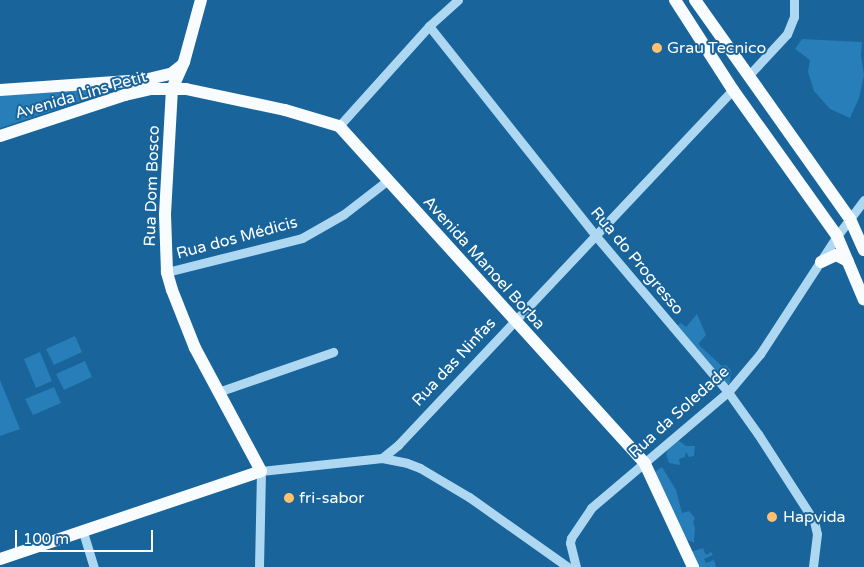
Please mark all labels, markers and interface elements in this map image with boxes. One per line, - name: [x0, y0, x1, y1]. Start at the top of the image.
- place label: Grau Tecnico: [667, 38, 766, 58]
- marker: Grau Tecnico: [651, 42, 663, 54]
- street label: Avenida Lins Petit: [13, 67, 149, 123]
- street label: Rua Dom Bosco: [140, 125, 164, 247]
- street label: Avenida Manoel Borba: [419, 192, 549, 334]
- street label: Rua do Progresso: [586, 203, 688, 319]
- street label: Rua dos Médicis: [174, 213, 300, 263]
- street label: Rua das Ninfas: [408, 314, 500, 410]
- street label: Rua da Soledade: [625, 362, 733, 462]
- place label: fri-sabor: [299, 488, 364, 508]
- marker: fri-sabor: [283, 492, 295, 504]
- place label: Hapvida: [783, 507, 846, 527]
- marker: Hapvida: [765, 510, 779, 524]
- scale bar: [18, 520, 155, 552]
- text: 100 m: [23, 530, 69, 548]

